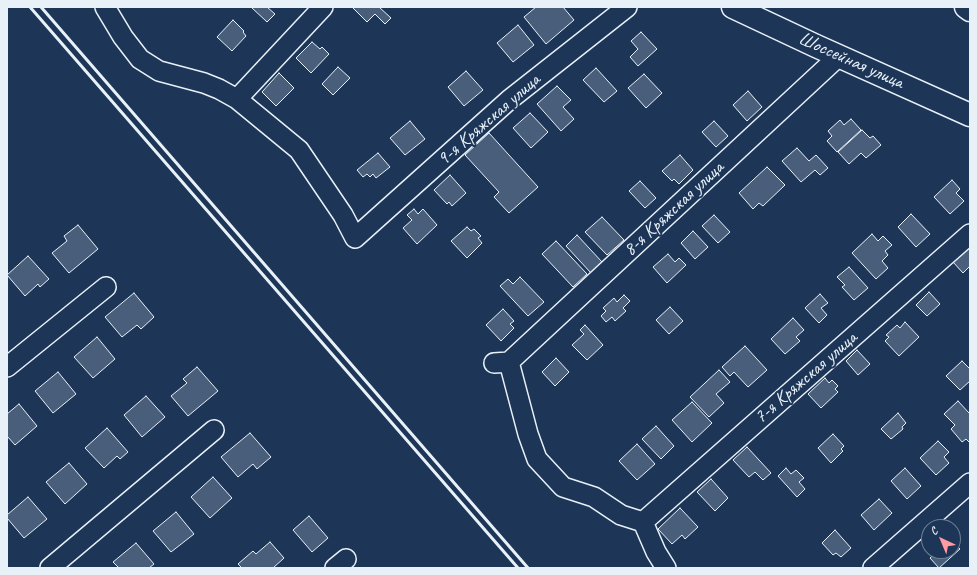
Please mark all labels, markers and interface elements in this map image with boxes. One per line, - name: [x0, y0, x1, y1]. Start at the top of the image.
- street label: Шоссейная улица: [795, 28, 907, 94]
- street label: 9-я Кряжская улица: [433, 69, 545, 171]
- street label: 8-я Кряжская улица: [619, 157, 729, 261]
- street label: 7-я Кряжская улица: [750, 327, 862, 429]
- north arrow: [921, 519, 961, 559]
- text: С: [927, 524, 940, 538]

